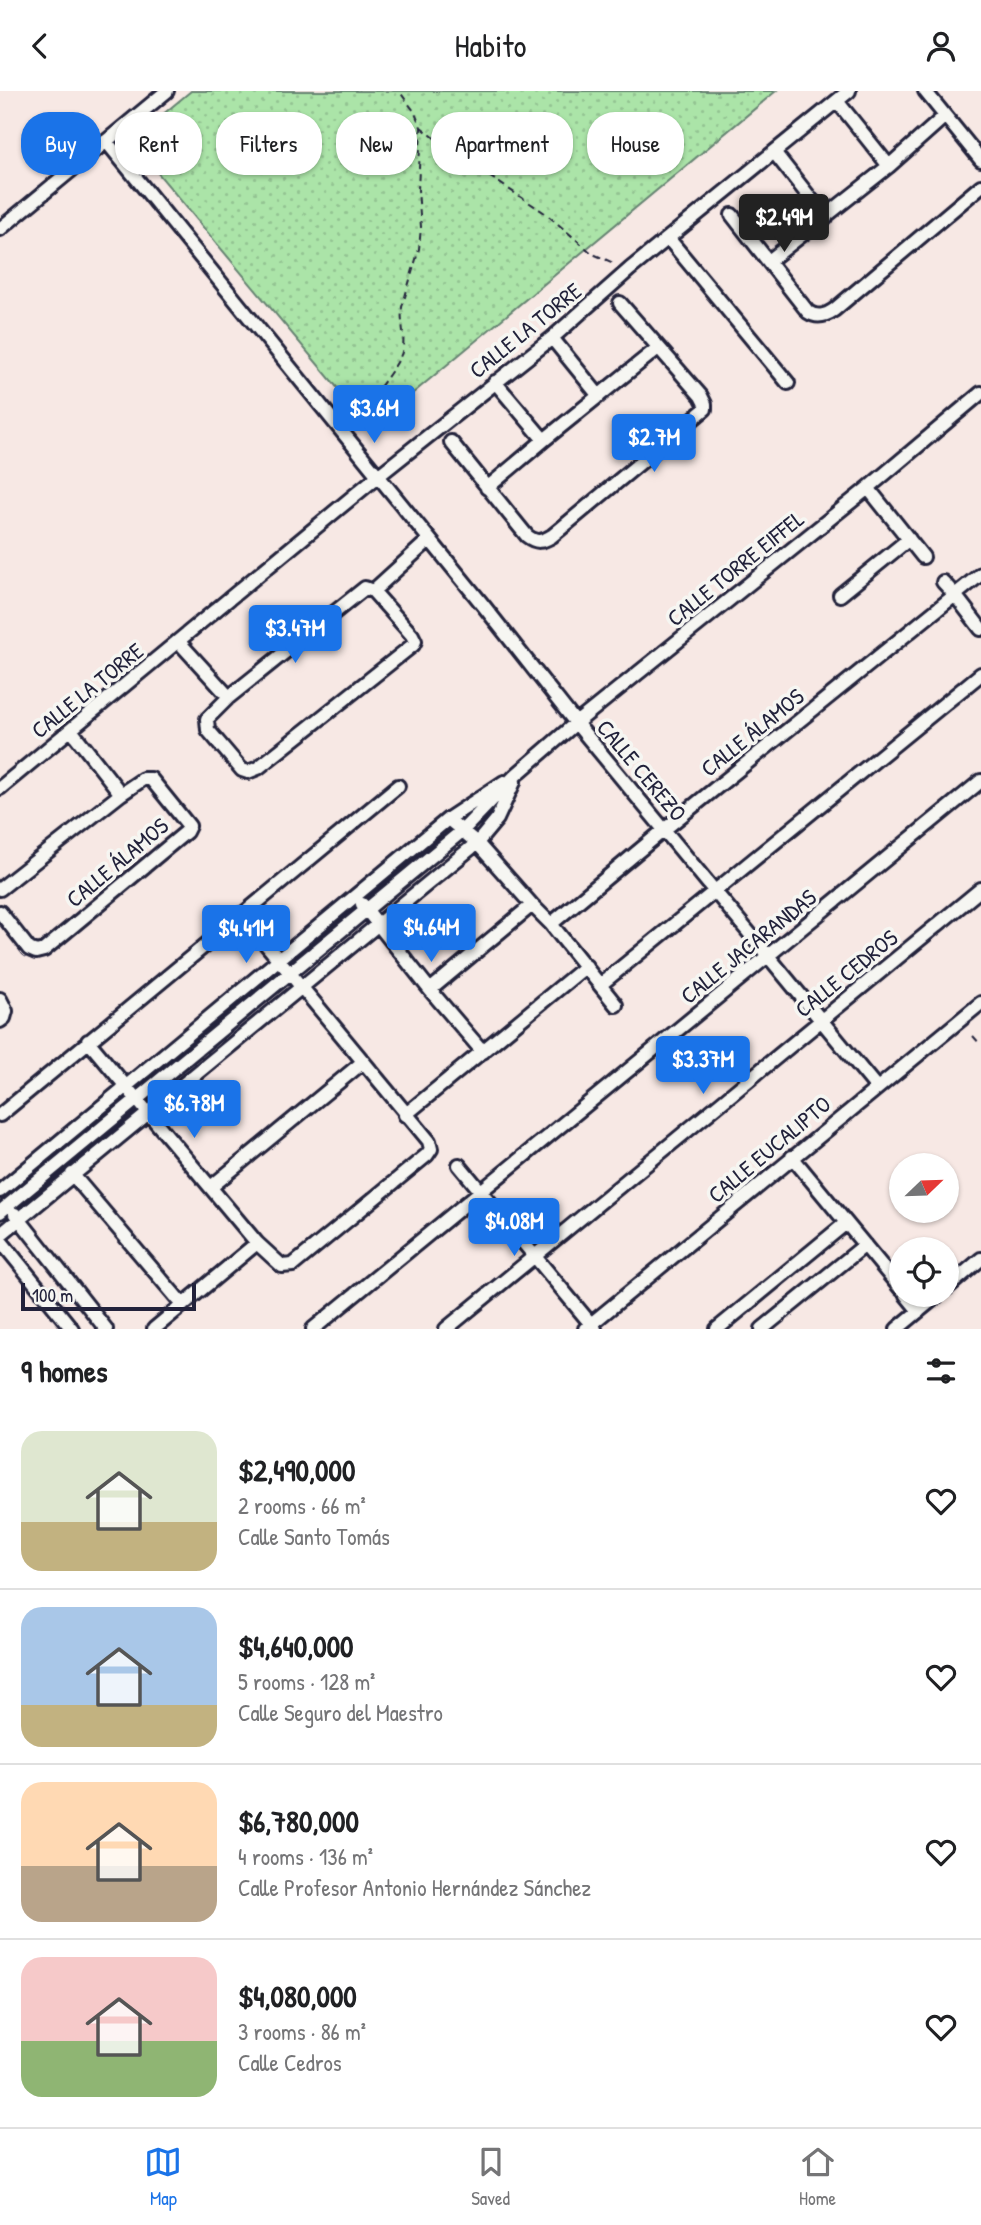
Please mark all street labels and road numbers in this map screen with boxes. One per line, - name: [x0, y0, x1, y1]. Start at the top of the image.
- street label: CALLE LA TORRE: [462, 275, 588, 385]
- street label: CALLE TORRE EIFFEL: [660, 503, 810, 633]
- street label: CALLE LA TORRE: [24, 635, 150, 745]
- street label: CALLE ÁLAMOS: [694, 681, 810, 783]
- street label: CALLE CEREZO: [590, 712, 694, 828]
- street label: CALLE ÁLAMOS: [59, 810, 175, 914]
- street label: CALLE JACARANDAS: [674, 881, 823, 1010]
- street label: CALLE CEDROS: [788, 922, 904, 1024]
- street label: CALLE EUCALIPTO: [701, 1088, 837, 1210]

